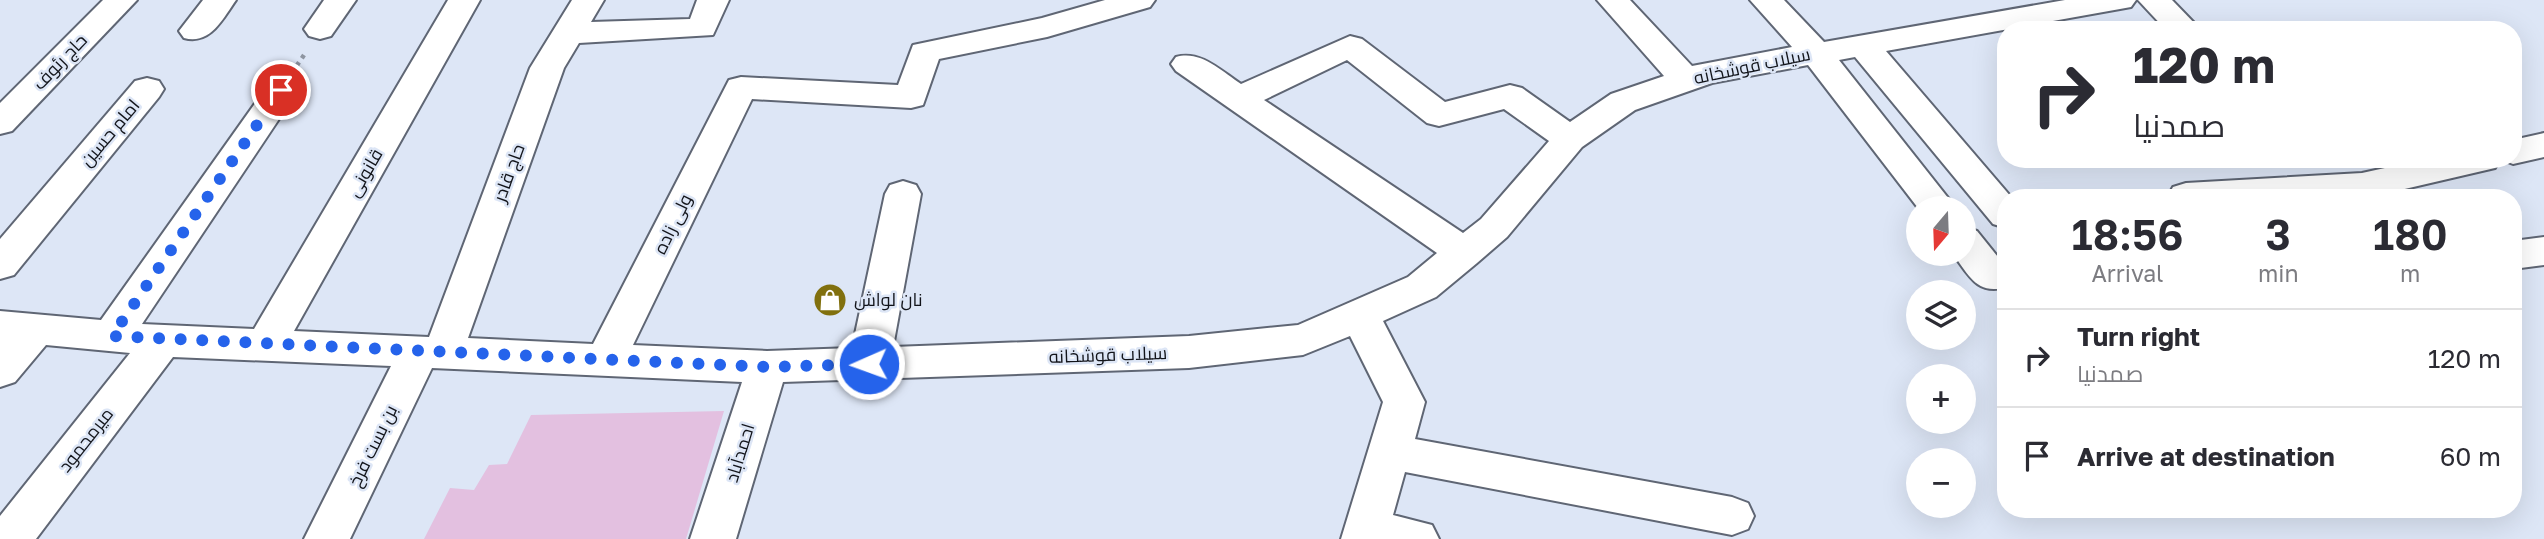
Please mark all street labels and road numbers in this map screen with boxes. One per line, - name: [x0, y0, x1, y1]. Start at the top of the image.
- street label: حاج رئوف: [27, 29, 93, 95]
- street label: سیلاب قوشخانه: [1692, 42, 1812, 89]
- street label: امام حسین: [75, 94, 145, 172]
- street label: حاج قادر: [487, 141, 531, 206]
- street label: قانونی: [342, 144, 388, 201]
- street label: ولی زاده: [648, 190, 697, 258]
- street label: سیلاب قوشخانه: [1048, 341, 1168, 368]
- street label: بن بست فرخ: [343, 401, 403, 491]
- street label: میرمحمود: [53, 403, 118, 477]
- street label: احمدآباد: [720, 421, 758, 485]

